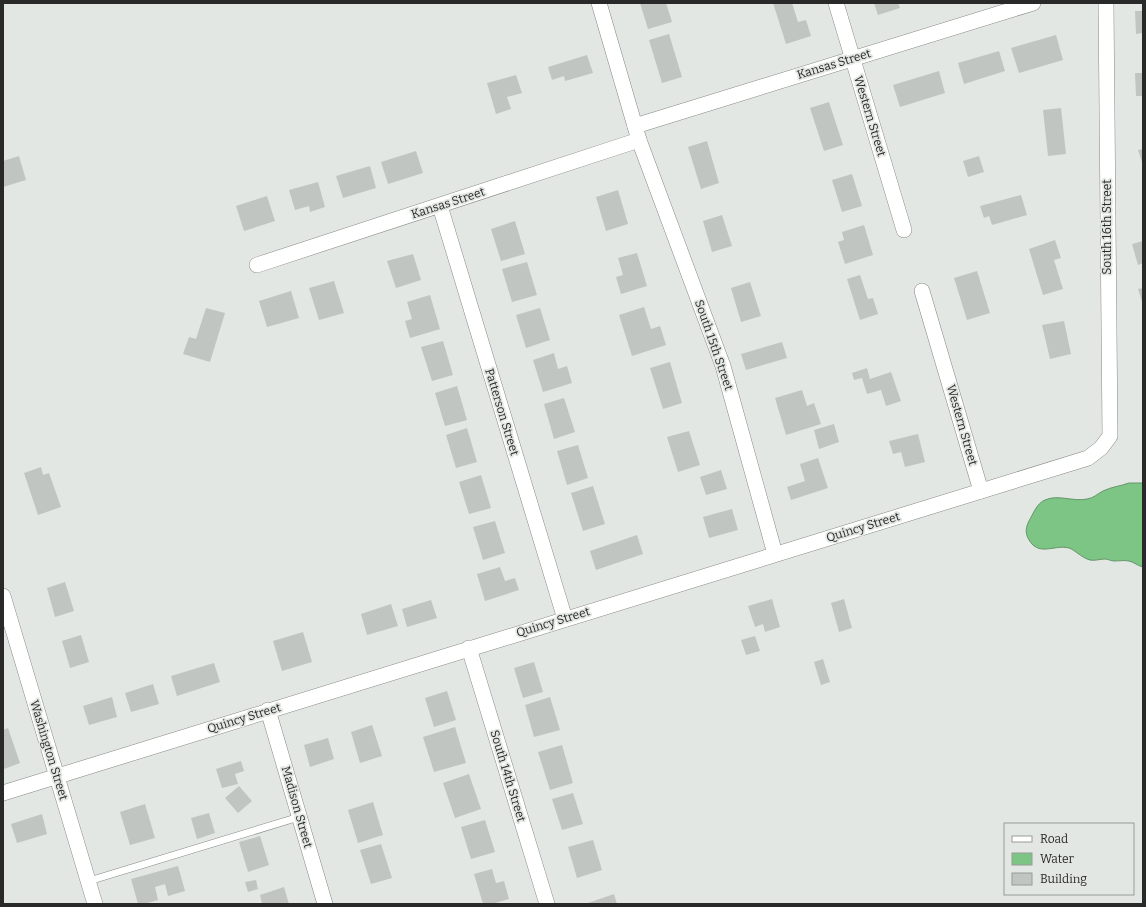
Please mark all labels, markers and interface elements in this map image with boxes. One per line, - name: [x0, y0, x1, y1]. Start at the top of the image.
- street label: Kansas Street: [795, 46, 873, 82]
- street label: Western Street: [851, 74, 889, 159]
- street label: South 16th Street: [1100, 179, 1114, 275]
- street label: Kansas Street: [409, 184, 487, 221]
- street label: South 15th Street: [692, 298, 736, 393]
- street label: Patterson Street: [482, 367, 522, 458]
- street label: Western Street: [944, 383, 980, 468]
- street label: Quincy Street: [825, 509, 902, 545]
- street label: Quincy Street: [515, 604, 592, 640]
- street label: Washington Street: [27, 698, 71, 802]
- street label: Quincy Street: [206, 700, 283, 736]
- street label: South 14th Street: [487, 728, 529, 824]
- street label: Madison Street: [279, 765, 316, 850]
- legend: [1004, 823, 1134, 895]
- text: Road: [1040, 832, 1068, 846]
- text: Water: [1040, 852, 1075, 866]
- text: Building: [1040, 872, 1087, 886]

